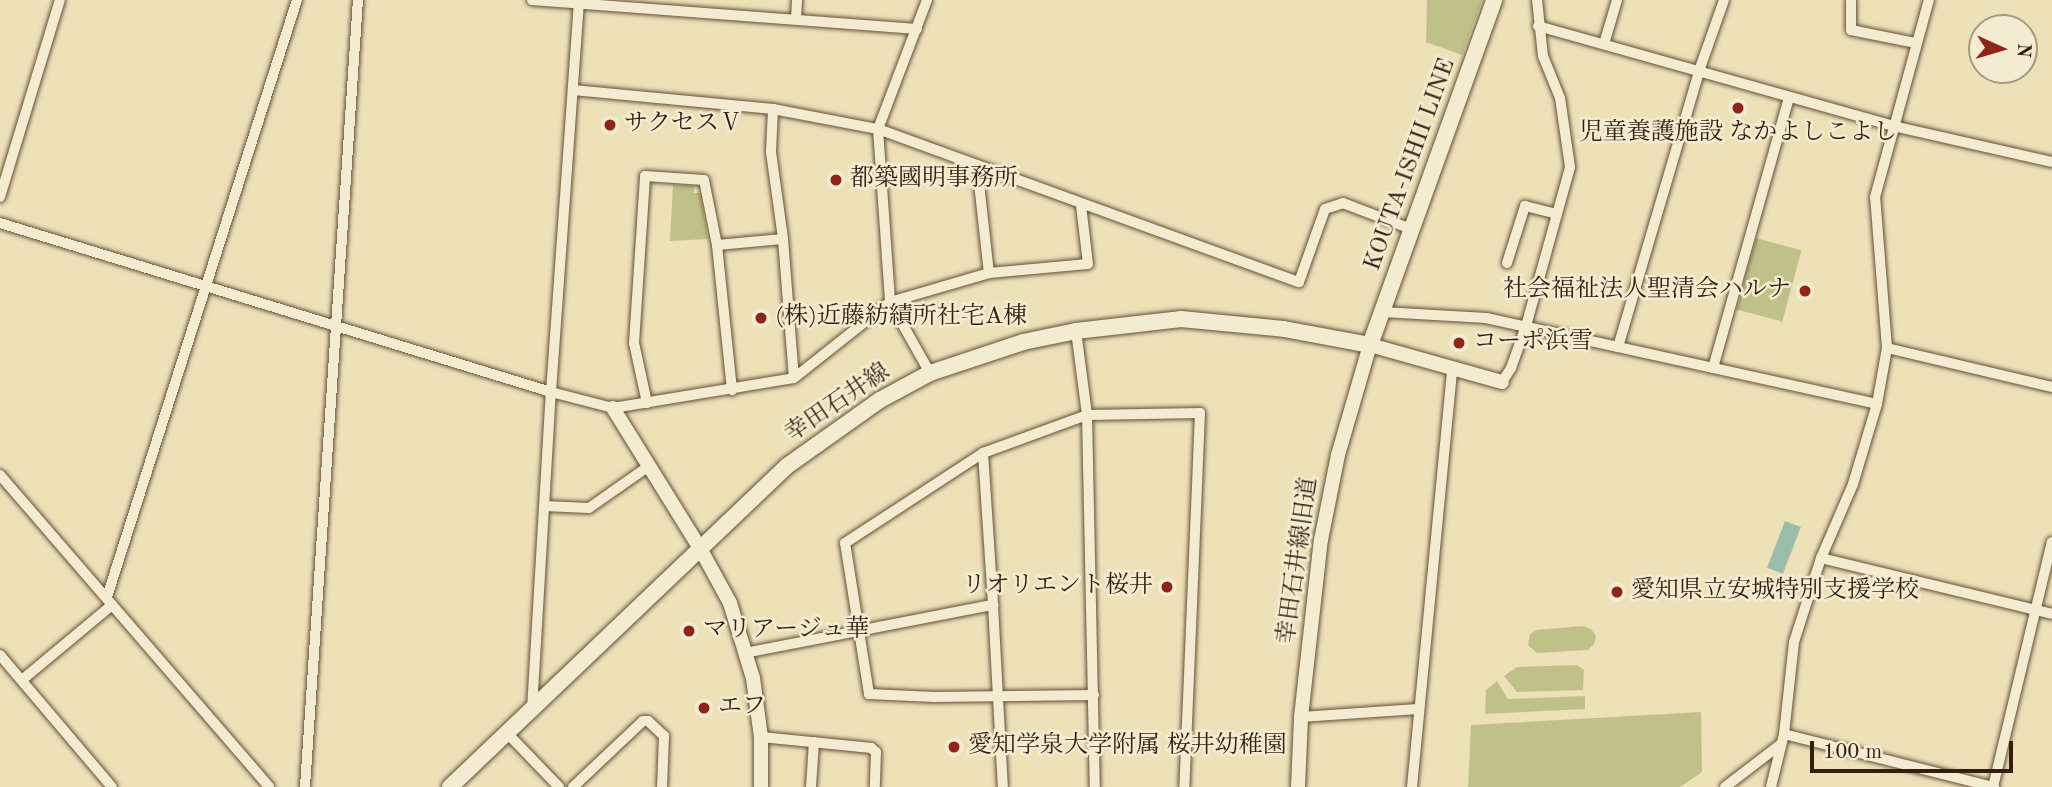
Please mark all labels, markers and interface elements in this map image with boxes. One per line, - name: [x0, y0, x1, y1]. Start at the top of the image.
- north arrow: [1968, 14, 2038, 84]
- text: N: [2012, 42, 2032, 58]
- street label: KOUTA-ISHII LINE: [1359, 55, 1463, 275]
- marker: 児童養護施設 なかよしこよし: [1730, 100, 1746, 116]
- place label: サクセスⅤ: [624, 111, 744, 139]
- marker: サクセスⅤ: [602, 117, 618, 133]
- place label: 児童養護施設 なかよしこよし: [1579, 120, 1897, 148]
- place label: 都築國明事務所: [850, 166, 1018, 194]
- marker: 都築國明事務所: [828, 172, 844, 188]
- place label: 社会福祉法人聖清会ハルナ: [1503, 277, 1791, 305]
- marker: 社会福祉法人聖清会ハルナ: [1797, 283, 1813, 299]
- place label: (株)近藤紡績所社宅A棟: [775, 304, 1027, 332]
- marker: (株)近藤紡績所社宅A棟: [753, 310, 769, 326]
- place label: コーポ浜雪: [1473, 329, 1593, 357]
- marker: コーポ浜雪: [1451, 335, 1467, 351]
- street label: 幸田石井線: [780, 359, 896, 449]
- street label: 幸田石井線旧道: [1273, 476, 1325, 646]
- place label: リオリエント桜井: [961, 573, 1153, 601]
- place label: 愛知県立安城特別支援学校: [1631, 578, 1919, 606]
- marker: リオリエント桜井: [1159, 579, 1175, 595]
- marker: 愛知県立安城特別支援学校: [1609, 584, 1625, 600]
- place label: マリアージュ華: [703, 617, 870, 645]
- marker: マリアージュ華: [681, 623, 697, 639]
- place label: エフ: [718, 694, 766, 722]
- marker: エフ: [696, 700, 712, 716]
- scale bar: [1814, 728, 2017, 772]
- place label: 愛知学泉大学附属 桜井幼稚園: [968, 733, 1287, 761]
- marker: 愛知学泉大学附属 桜井幼稚園: [946, 739, 962, 755]
- text: 100 m: [1823, 742, 1882, 763]

